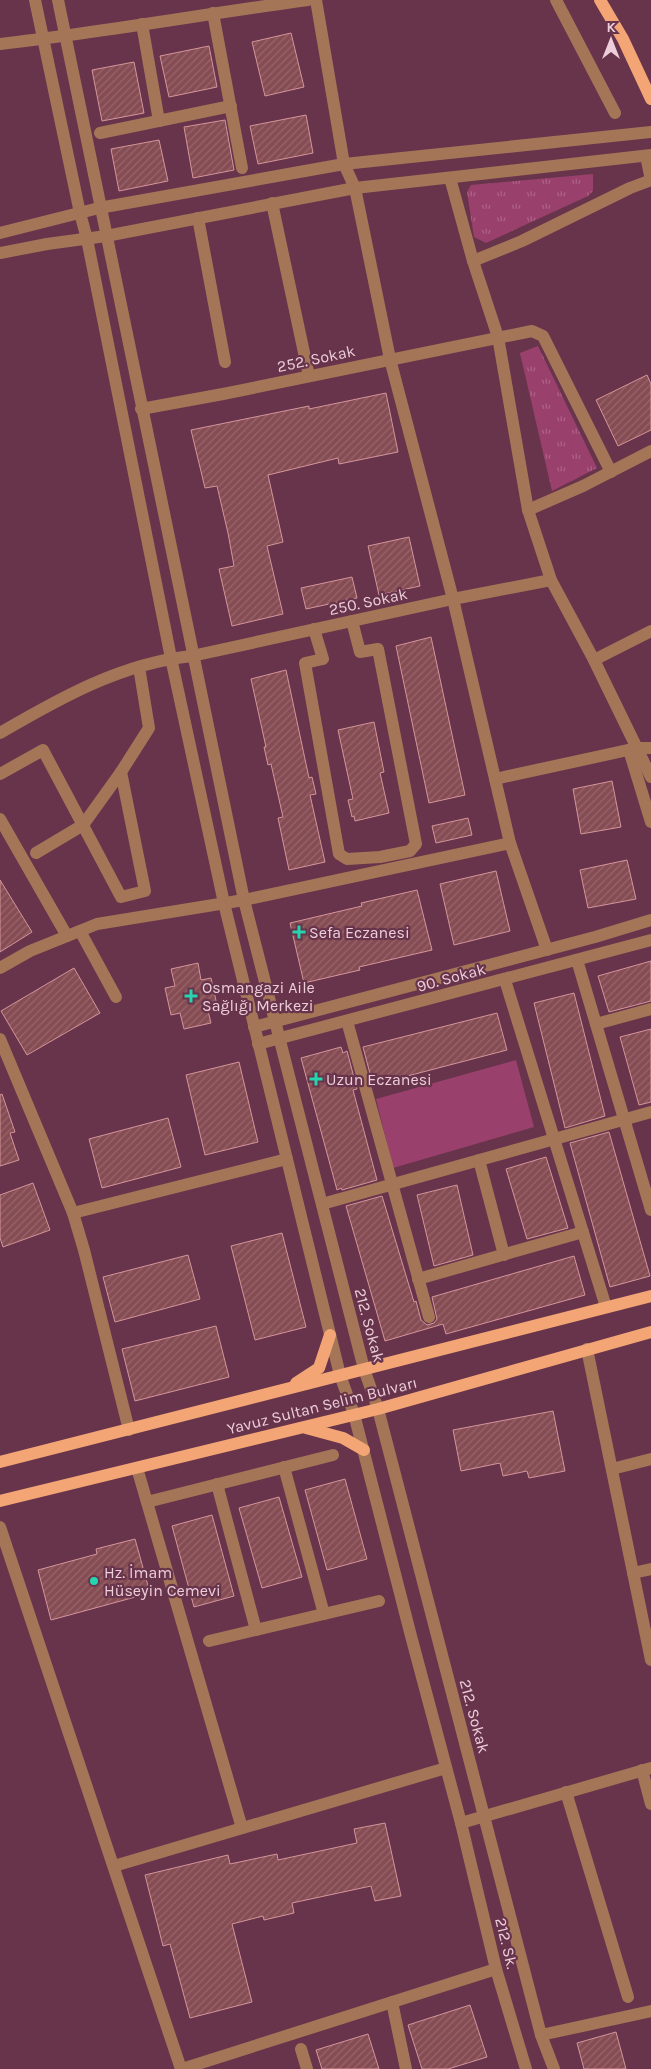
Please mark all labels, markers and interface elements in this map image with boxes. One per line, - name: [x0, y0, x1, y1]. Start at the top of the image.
- north arrow: [586, 15, 636, 65]
- text: K: [606, 19, 616, 36]
- street label: 252. Sokak: [275, 341, 357, 376]
- street label: 250. Sokak: [327, 584, 409, 619]
- place label: Sefa Eczanesi: [309, 923, 410, 942]
- marker: Sefa Eczanesi: [293, 926, 305, 938]
- street label: 90. Sokak: [415, 959, 488, 996]
- place label: Osmangazi Aile Sağlığı Merkezi: [202, 978, 315, 1015]
- marker: Osmangazi Aile Sağlığı Merkezi: [184, 989, 198, 1003]
- place label: Uzun Eczanesi: [326, 1070, 432, 1089]
- marker: Uzun Eczanesi: [310, 1073, 322, 1085]
- street label: 212. Sokak: [351, 1286, 388, 1364]
- street label: Yavuz Sultan Selim Bulvarı: [225, 1373, 419, 1438]
- place label: Hz. İmam Hüseyin Cemevi: [104, 1563, 221, 1600]
- marker: Hz. İmam Hüseyin Cemevi: [88, 1575, 100, 1587]
- street label: 212. Sokak: [456, 1677, 493, 1755]
- street label: 212. Sk.: [491, 1916, 522, 1971]

